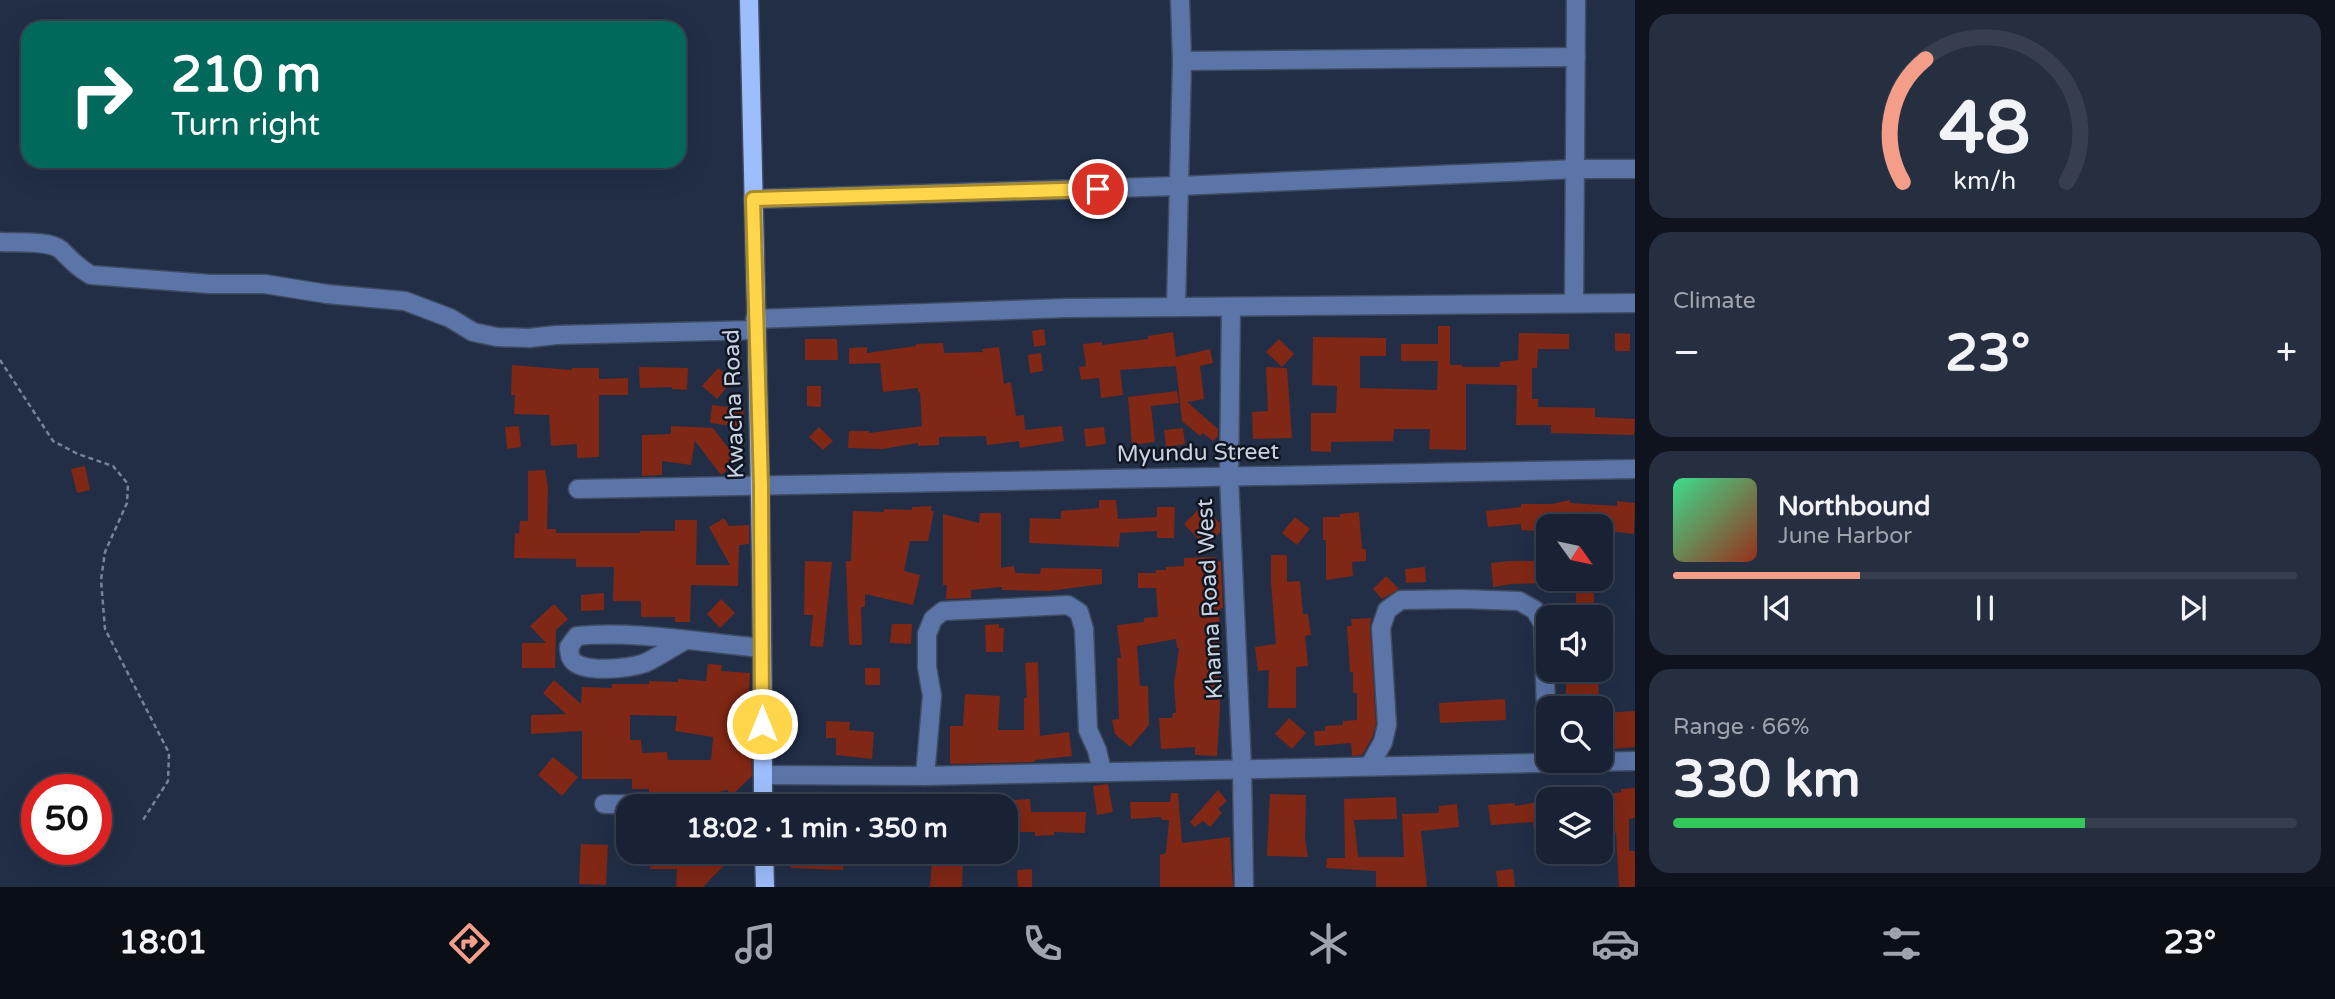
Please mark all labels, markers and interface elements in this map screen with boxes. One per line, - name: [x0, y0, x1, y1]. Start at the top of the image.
- text: 210 m: [171, 46, 321, 105]
- icon: right: [56, 49, 147, 140]
- text: 48: [1939, 86, 2031, 174]
- text: Turn right: [171, 106, 320, 144]
- pin: [1068, 159, 1128, 219]
- text: km/h: [1954, 166, 2016, 196]
- icon: arrive: [1079, 170, 1117, 208]
- text: Climate: [1673, 287, 1756, 315]
- text: 23°: [1945, 322, 2030, 385]
- street label: Kwacha Road: [717, 329, 751, 479]
- text: −: [1673, 330, 1700, 376]
- text: +: [2276, 330, 2297, 376]
- street label: Myundu Street: [1116, 438, 1280, 468]
- text: Northbound: [1778, 491, 1930, 522]
- street label: Khama Road West: [1191, 498, 1229, 700]
- north arrow: [1536, 514, 1614, 592]
- map controls: [1536, 514, 1613, 864]
- text: June Harbor: [1778, 522, 1912, 550]
- icon: previous: [1758, 589, 1796, 627]
- icon: pause: [1966, 589, 2004, 627]
- icon: next: [2174, 589, 2212, 627]
- button: sound: [1536, 605, 1613, 682]
- position arrow: [725, 687, 799, 761]
- button: search: [1536, 696, 1613, 773]
- text: Range · 66%: [1673, 713, 1809, 741]
- text: 330 km: [1673, 748, 1861, 811]
- speed limit sign: 50: [21, 774, 112, 865]
- button: layers: [1536, 787, 1613, 864]
- text: 18:02 · 1 min · 350 m: [686, 813, 948, 844]
- icon: directions: [445, 919, 494, 968]
- icon: music: [731, 919, 780, 968]
- icon: phone: [1018, 919, 1067, 968]
- icon: climate: [1304, 919, 1353, 968]
- icon: car: [1591, 919, 1640, 968]
- icon: filters: [1877, 919, 1926, 968]
- text: 18:01: [119, 924, 207, 962]
- text: 23°: [2164, 924, 2216, 962]

